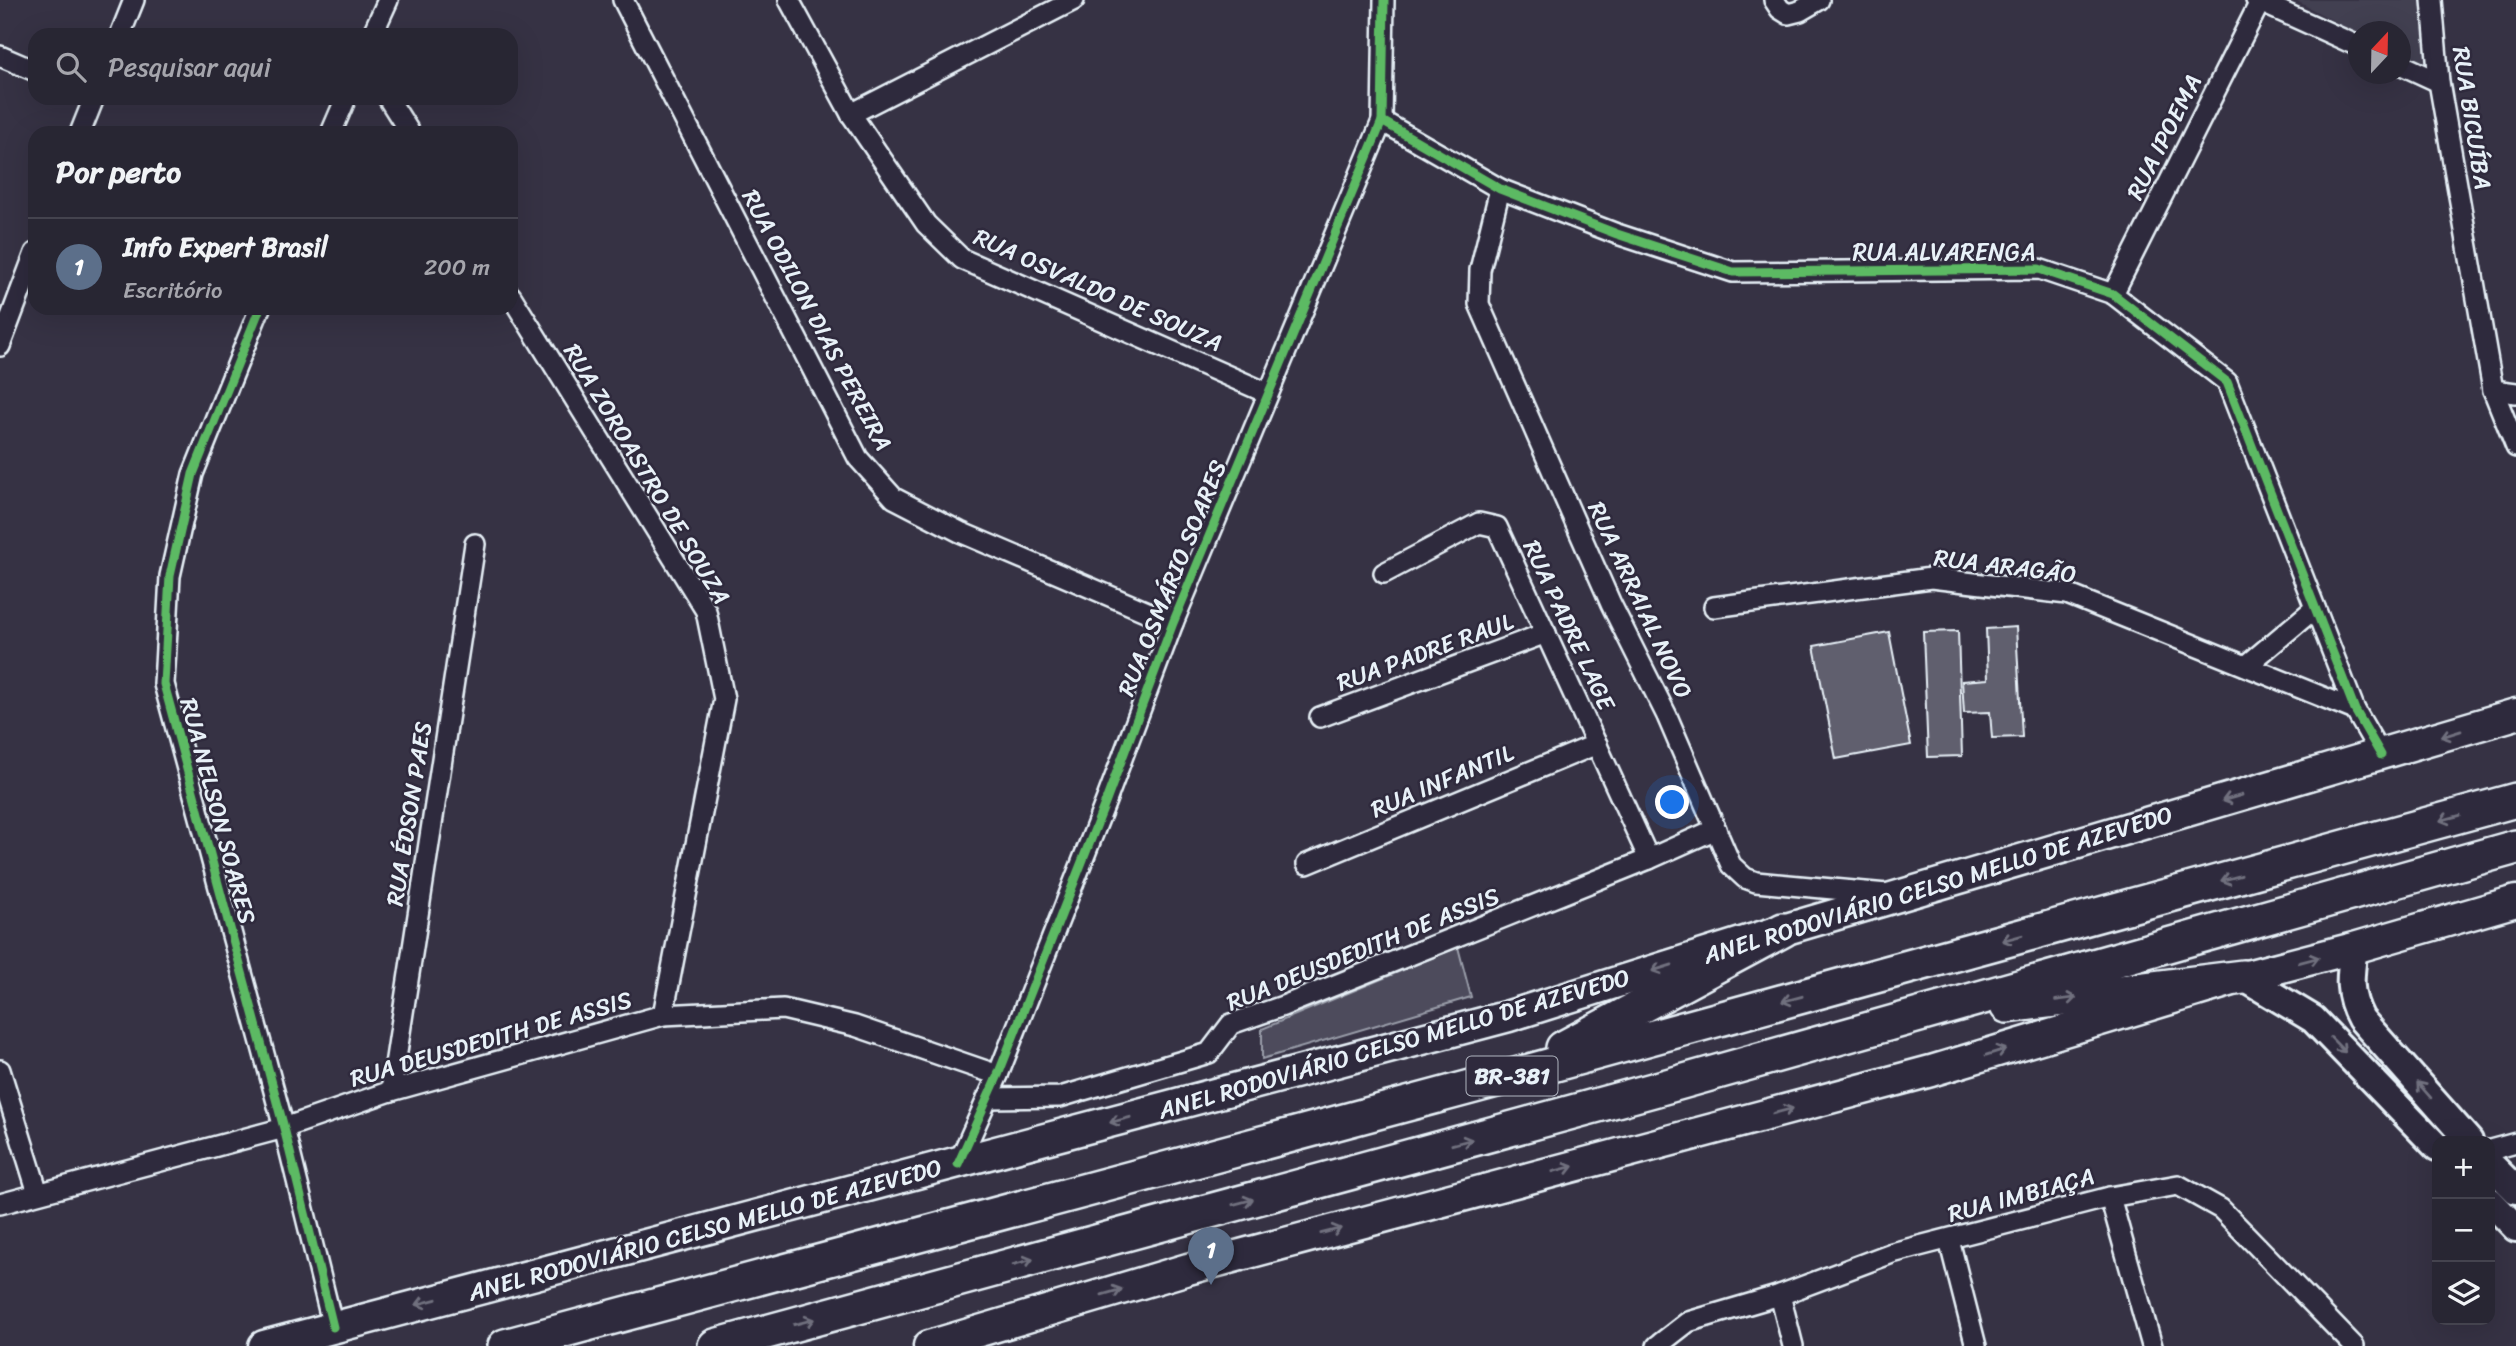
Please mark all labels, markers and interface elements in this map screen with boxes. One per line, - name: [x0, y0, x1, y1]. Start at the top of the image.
- north arrow: [2348, 21, 2411, 84]
- search box: [28, 28, 518, 105]
- street label: RUA BICUÍBA: [2440, 43, 2504, 193]
- text: Pesquisar aqui: [108, 44, 271, 90]
- icon: search: [52, 48, 90, 86]
- street label: RUA IPOEMA: [2114, 67, 2214, 207]
- text: Por perto: [56, 145, 181, 199]
- street label: RUA ODILON DIAS PEREIRA: [730, 181, 904, 459]
- street label: RUA OSVALDO DE SOUZA: [967, 216, 1229, 364]
- text: Info Expert Brasil: [123, 224, 328, 270]
- street label: RUA ALVARENGA: [1852, 231, 2036, 273]
- text: 1: [74, 247, 84, 288]
- text: 200 m: [424, 247, 490, 288]
- text: Escritório: [123, 270, 223, 311]
- street label: RUA ZOROASTRO DE SOUZA: [552, 335, 742, 613]
- street label: RUA OSMÁRIO SOARES: [1105, 453, 1239, 703]
- street label: RUA ARRAIAL NOVO: [1576, 494, 1704, 706]
- street label: RUA PADRE LAGE: [1511, 533, 1628, 719]
- street label: RUA ARAGÃO: [1931, 536, 2079, 596]
- street label: RUA PADRE RAUL: [1331, 601, 1519, 703]
- street label: RUA NELSON SOARES: [168, 693, 268, 929]
- street label: RUA ÉDSON PAES: [374, 719, 444, 909]
- one-way arrow: [2440, 729, 2462, 741]
- street label: RUA INFANTIL: [1364, 732, 1520, 830]
- your location: [1655, 785, 1689, 819]
- street label: ANEL RODOVIÁRIO CELSO MELLO DE AZEVEDO: [1697, 793, 2178, 977]
- one-way arrow: [2222, 793, 2244, 806]
- one-way arrow: [2439, 812, 2461, 825]
- one-way arrow: [2220, 872, 2243, 885]
- street label: RUA DEUSDEDITH DE ASSIS: [1220, 875, 1506, 1023]
- one-way arrow: [2001, 933, 2023, 946]
- one-way arrow: [2297, 953, 2320, 966]
- street label: ANEL RODOVIÁRIO CELSO MELLO DE AZEVEDO: [1152, 956, 1635, 1132]
- one-way arrow: [1651, 962, 1673, 975]
- street label: RUA DEUSDEDITH DE ASSIS: [345, 979, 637, 1099]
- one-way arrow: [1781, 993, 1804, 1006]
- one-way arrow: [2054, 993, 2077, 1006]
- one-way arrow: [2329, 1036, 2346, 1053]
- one-way arrow: [1985, 1044, 2007, 1057]
- road number: BR-381: [1466, 1056, 1558, 1096]
- one-way arrow: [2416, 1081, 2432, 1099]
- one-way arrow: [1771, 1104, 1794, 1117]
- one-way arrow: [1110, 1114, 1132, 1127]
- one-way arrow: [1451, 1135, 1473, 1148]
- map controls: [2432, 1136, 2495, 1325]
- button: +: [2432, 1136, 2495, 1199]
- street label: ANEL RODOVIÁRIO CELSO MELLO DE AZEVEDO: [463, 1146, 947, 1314]
- street label: RUA IMBIAÇA: [1943, 1155, 2099, 1235]
- one-way arrow: [1551, 1162, 1574, 1175]
- one-way arrow: [1232, 1194, 1254, 1207]
- button: −: [2432, 1199, 2495, 1262]
- one-way arrow: [1320, 1224, 1342, 1237]
- pin: 1: [1188, 1227, 1234, 1285]
- one-way arrow: [1012, 1254, 1034, 1267]
- button: layers: [2432, 1262, 2495, 1325]
- one-way arrow: [1101, 1284, 1123, 1297]
- one-way arrow: [416, 1296, 438, 1309]
- one-way arrow: [793, 1314, 815, 1327]

